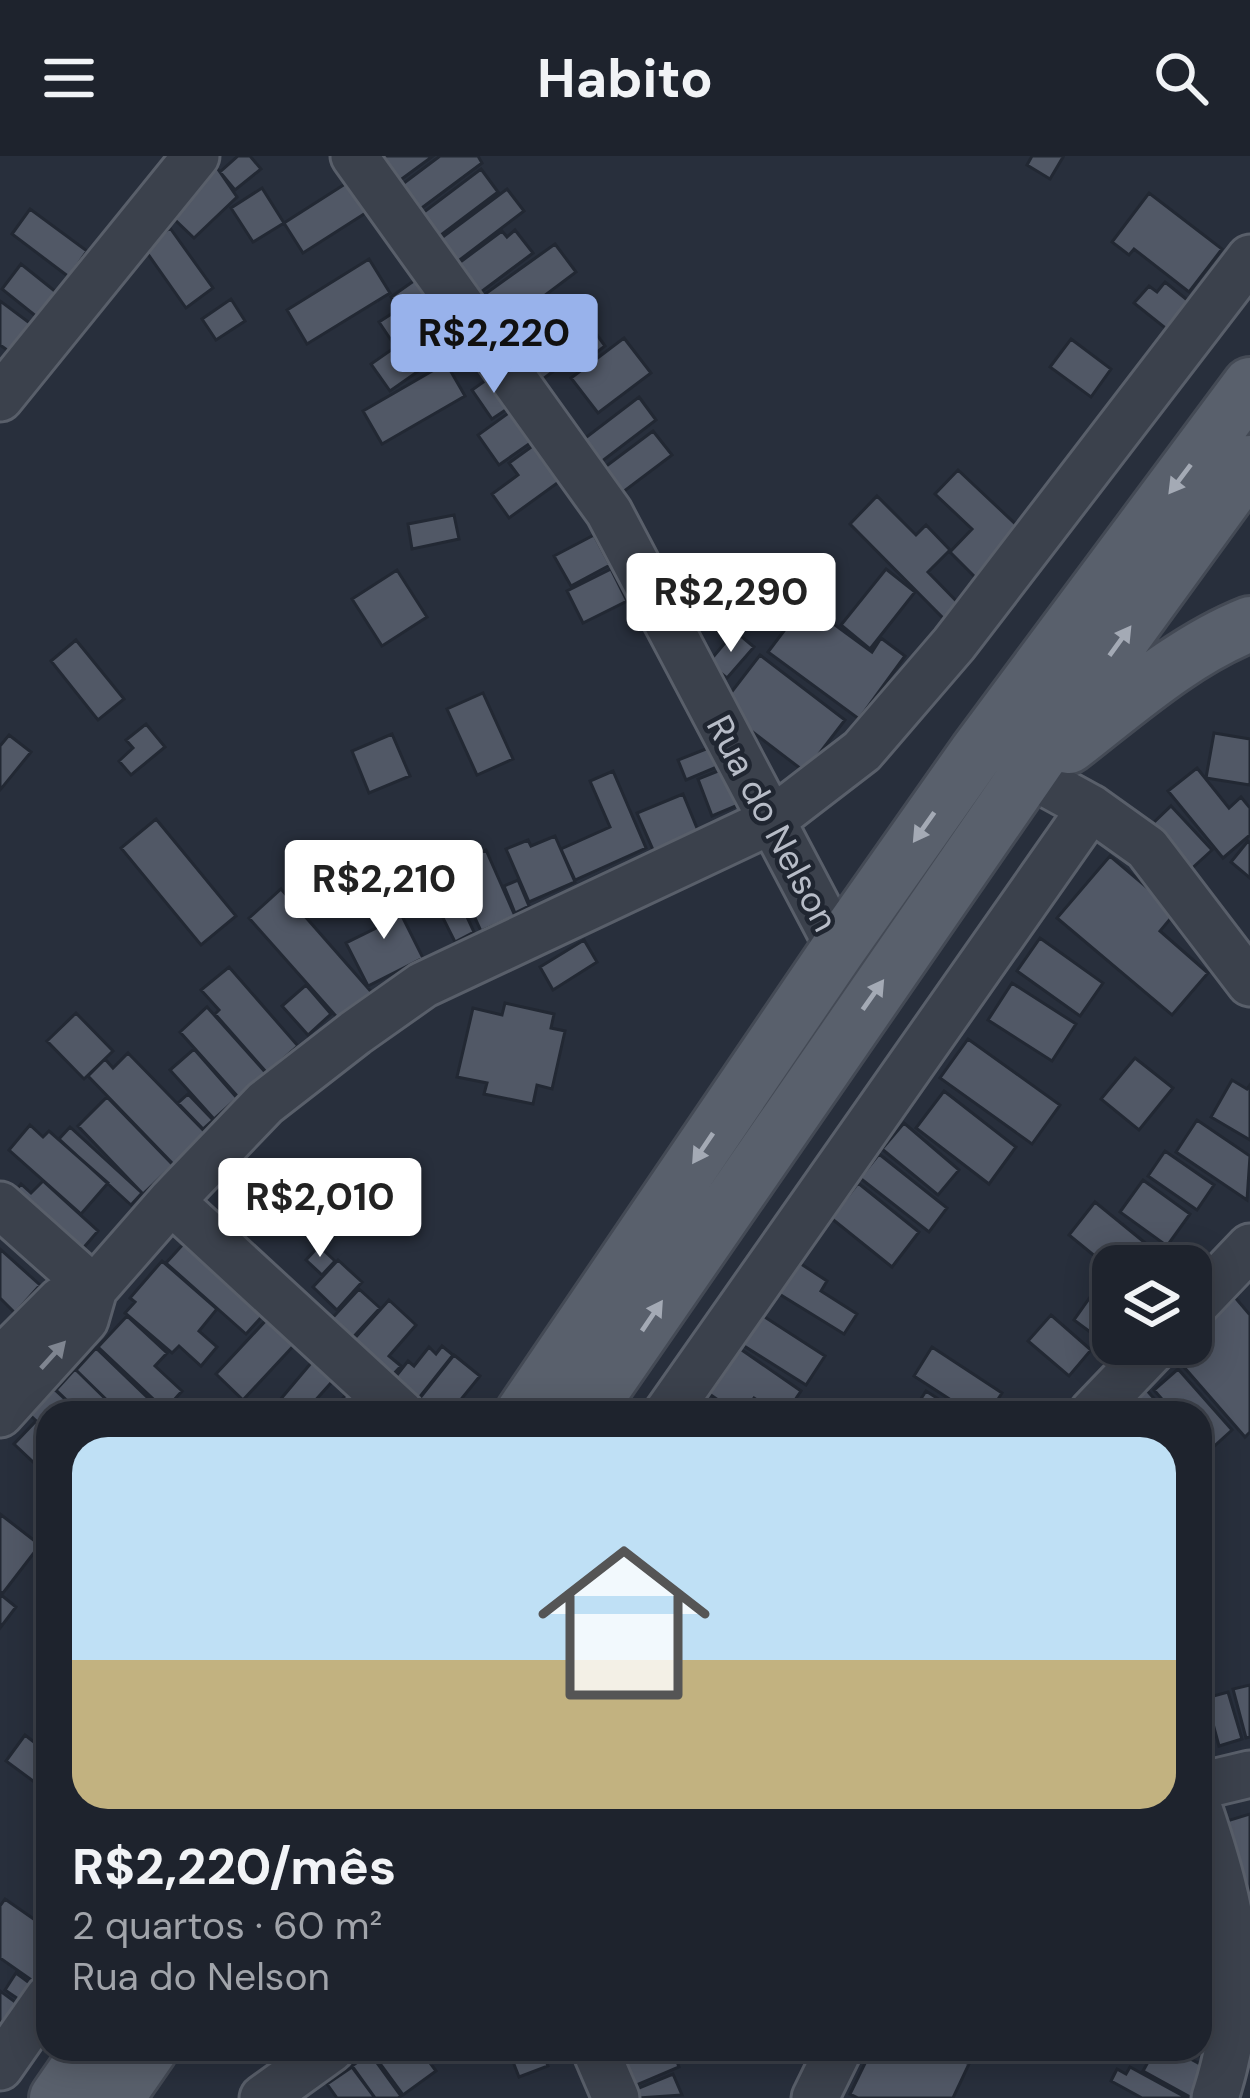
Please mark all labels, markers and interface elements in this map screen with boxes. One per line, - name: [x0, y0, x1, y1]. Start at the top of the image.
- text: Habito: [537, 43, 713, 114]
- icon: menu: [36, 45, 102, 111]
- icon: search: [1148, 45, 1214, 111]
- pin: R$2,220: [383, 294, 605, 396]
- text: R$2,220: [418, 307, 570, 358]
- one-way arrow: [1168, 463, 1193, 494]
- pin: R$2,290: [620, 553, 842, 655]
- text: R$2,290: [654, 566, 808, 617]
- one-way arrow: [1108, 625, 1132, 657]
- street label: Rua do Nelson: [696, 707, 849, 939]
- one-way arrow: [913, 811, 936, 843]
- pin: R$2,210: [273, 840, 495, 942]
- text: R$2,210: [312, 853, 456, 904]
- one-way arrow: [860, 979, 884, 1011]
- one-way arrow: [692, 1131, 715, 1164]
- pin: R$2,010: [209, 1158, 431, 1260]
- text: R$2,010: [245, 1171, 395, 1222]
- map controls: [1092, 1245, 1212, 1365]
- button: layers: [1092, 1245, 1212, 1365]
- one-way arrow: [640, 1300, 663, 1333]
- one-way arrow: [39, 1341, 66, 1370]
- icon: home: [516, 1515, 732, 1731]
- text: R$2,220/mês: [72, 1833, 396, 1900]
- text: 2 quartos · 60 m²: [72, 1900, 382, 1951]
- text: Rua do Nelson: [72, 1951, 330, 2002]

